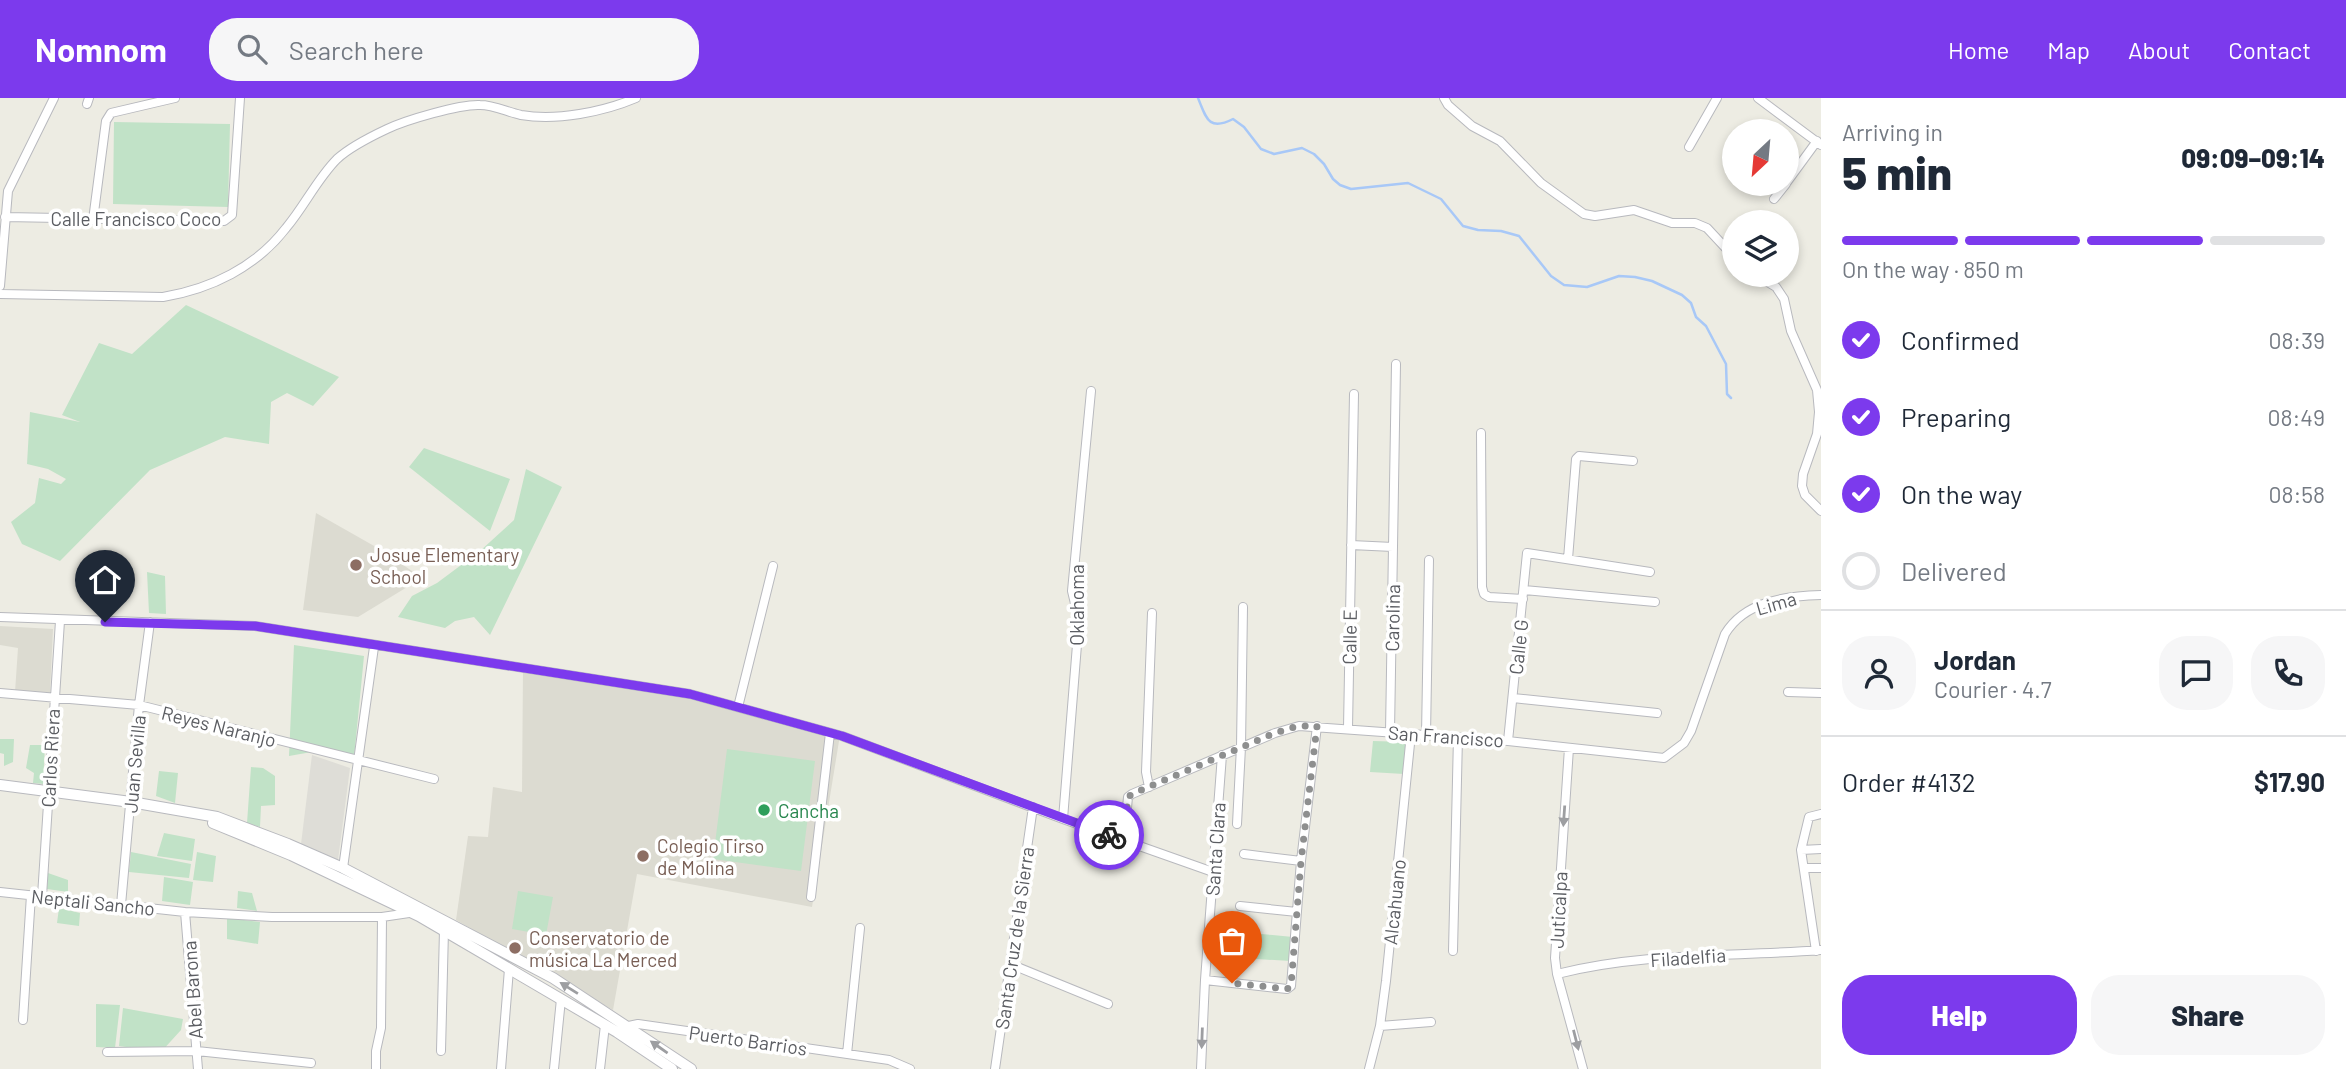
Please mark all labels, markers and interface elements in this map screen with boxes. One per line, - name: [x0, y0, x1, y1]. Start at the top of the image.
- search box: [209, 18, 699, 81]
- text: Nomnom: [35, 29, 167, 69]
- icon: search: [233, 30, 271, 68]
- text: Search here: [289, 34, 424, 65]
- text: Home: [1948, 35, 2009, 64]
- text: Map: [2047, 35, 2090, 64]
- text: About: [2128, 35, 2190, 64]
- text: Contact: [2228, 35, 2311, 64]
- text: Arriving in: [1842, 118, 1943, 146]
- north arrow: [1722, 119, 1799, 196]
- map controls: [1722, 119, 1799, 287]
- text: 09:09–09:14: [2181, 142, 2325, 173]
- text: 5 min: [1842, 144, 1952, 199]
- street label: Calle Francisco Coco: [51, 207, 221, 230]
- button: layers: [1722, 210, 1799, 287]
- text: On the way · 850 m: [1842, 255, 2024, 283]
- icon: check: [1842, 321, 1880, 359]
- text: Confirmed: [1901, 324, 2020, 355]
- text: 08:39: [2268, 326, 2325, 354]
- icon: check: [1842, 398, 1880, 436]
- text: Preparing: [1901, 401, 2011, 432]
- text: 08:49: [2268, 403, 2325, 431]
- icon: check: [1842, 475, 1880, 513]
- text: On the way: [1901, 478, 2022, 509]
- text: 08:58: [2268, 480, 2325, 508]
- place label: Josue Elementary School: [370, 543, 520, 588]
- pin: [75, 550, 135, 622]
- text: Delivered: [1901, 555, 2007, 586]
- marker: Josue Elementary School: [348, 557, 364, 573]
- icon: home: [86, 561, 124, 599]
- street label: Oklahoma: [1065, 564, 1088, 646]
- street label: Carolina: [1380, 584, 1404, 652]
- street label: Lima: [1753, 586, 1799, 620]
- street label: Calle E: [1337, 609, 1361, 665]
- street label: Calle G: [1504, 618, 1532, 676]
- button: person: [1842, 636, 1916, 710]
- button: chat: [2159, 636, 2233, 710]
- button: phone: [2251, 636, 2325, 710]
- text: Jordan: [1934, 644, 2016, 675]
- text: Courier · 4.7: [1934, 675, 2052, 703]
- street label: Reyes Naranjo: [159, 701, 279, 751]
- street label: Carlos Riera: [36, 708, 64, 808]
- street label: Juan Sevilla: [118, 714, 150, 814]
- street label: San Francisco: [1387, 720, 1505, 752]
- text: Order #4132: [1842, 766, 1976, 797]
- text: $17.90: [2254, 766, 2325, 797]
- place label: Cancha: [778, 799, 839, 822]
- courier: [1074, 800, 1144, 870]
- street label: Santa Clara: [1200, 801, 1230, 897]
- marker: Cancha: [756, 802, 772, 818]
- one-way arrow: [1558, 805, 1569, 827]
- icon: bike: [1090, 816, 1128, 854]
- place label: Colegio Tirso de Molina: [657, 834, 764, 879]
- street label: Santa Cruz de la Sierra: [990, 845, 1038, 1031]
- marker: Colegio Tirso de Molina: [635, 848, 651, 864]
- street label: Alcahuano: [1378, 858, 1410, 946]
- street label: Juticalpa: [1544, 871, 1572, 949]
- street label: Neptali Sancho: [30, 884, 156, 920]
- pin: [1202, 911, 1262, 983]
- icon: bag: [1213, 922, 1251, 960]
- place label: Conservatorio de música La Merced: [529, 926, 678, 971]
- street label: Abel Barona: [177, 940, 207, 1040]
- marker: Conservatorio de música La Merced: [507, 940, 523, 956]
- street label: Filadelfia: [1649, 943, 1727, 971]
- button: Help: [1842, 975, 2077, 1055]
- button: Share: [2091, 975, 2325, 1055]
- one-way arrow: [560, 981, 579, 994]
- street label: Puerto Barrios: [687, 1020, 809, 1060]
- one-way arrow: [1196, 1027, 1208, 1049]
- one-way arrow: [1571, 1029, 1582, 1051]
- one-way arrow: [649, 1041, 668, 1054]

